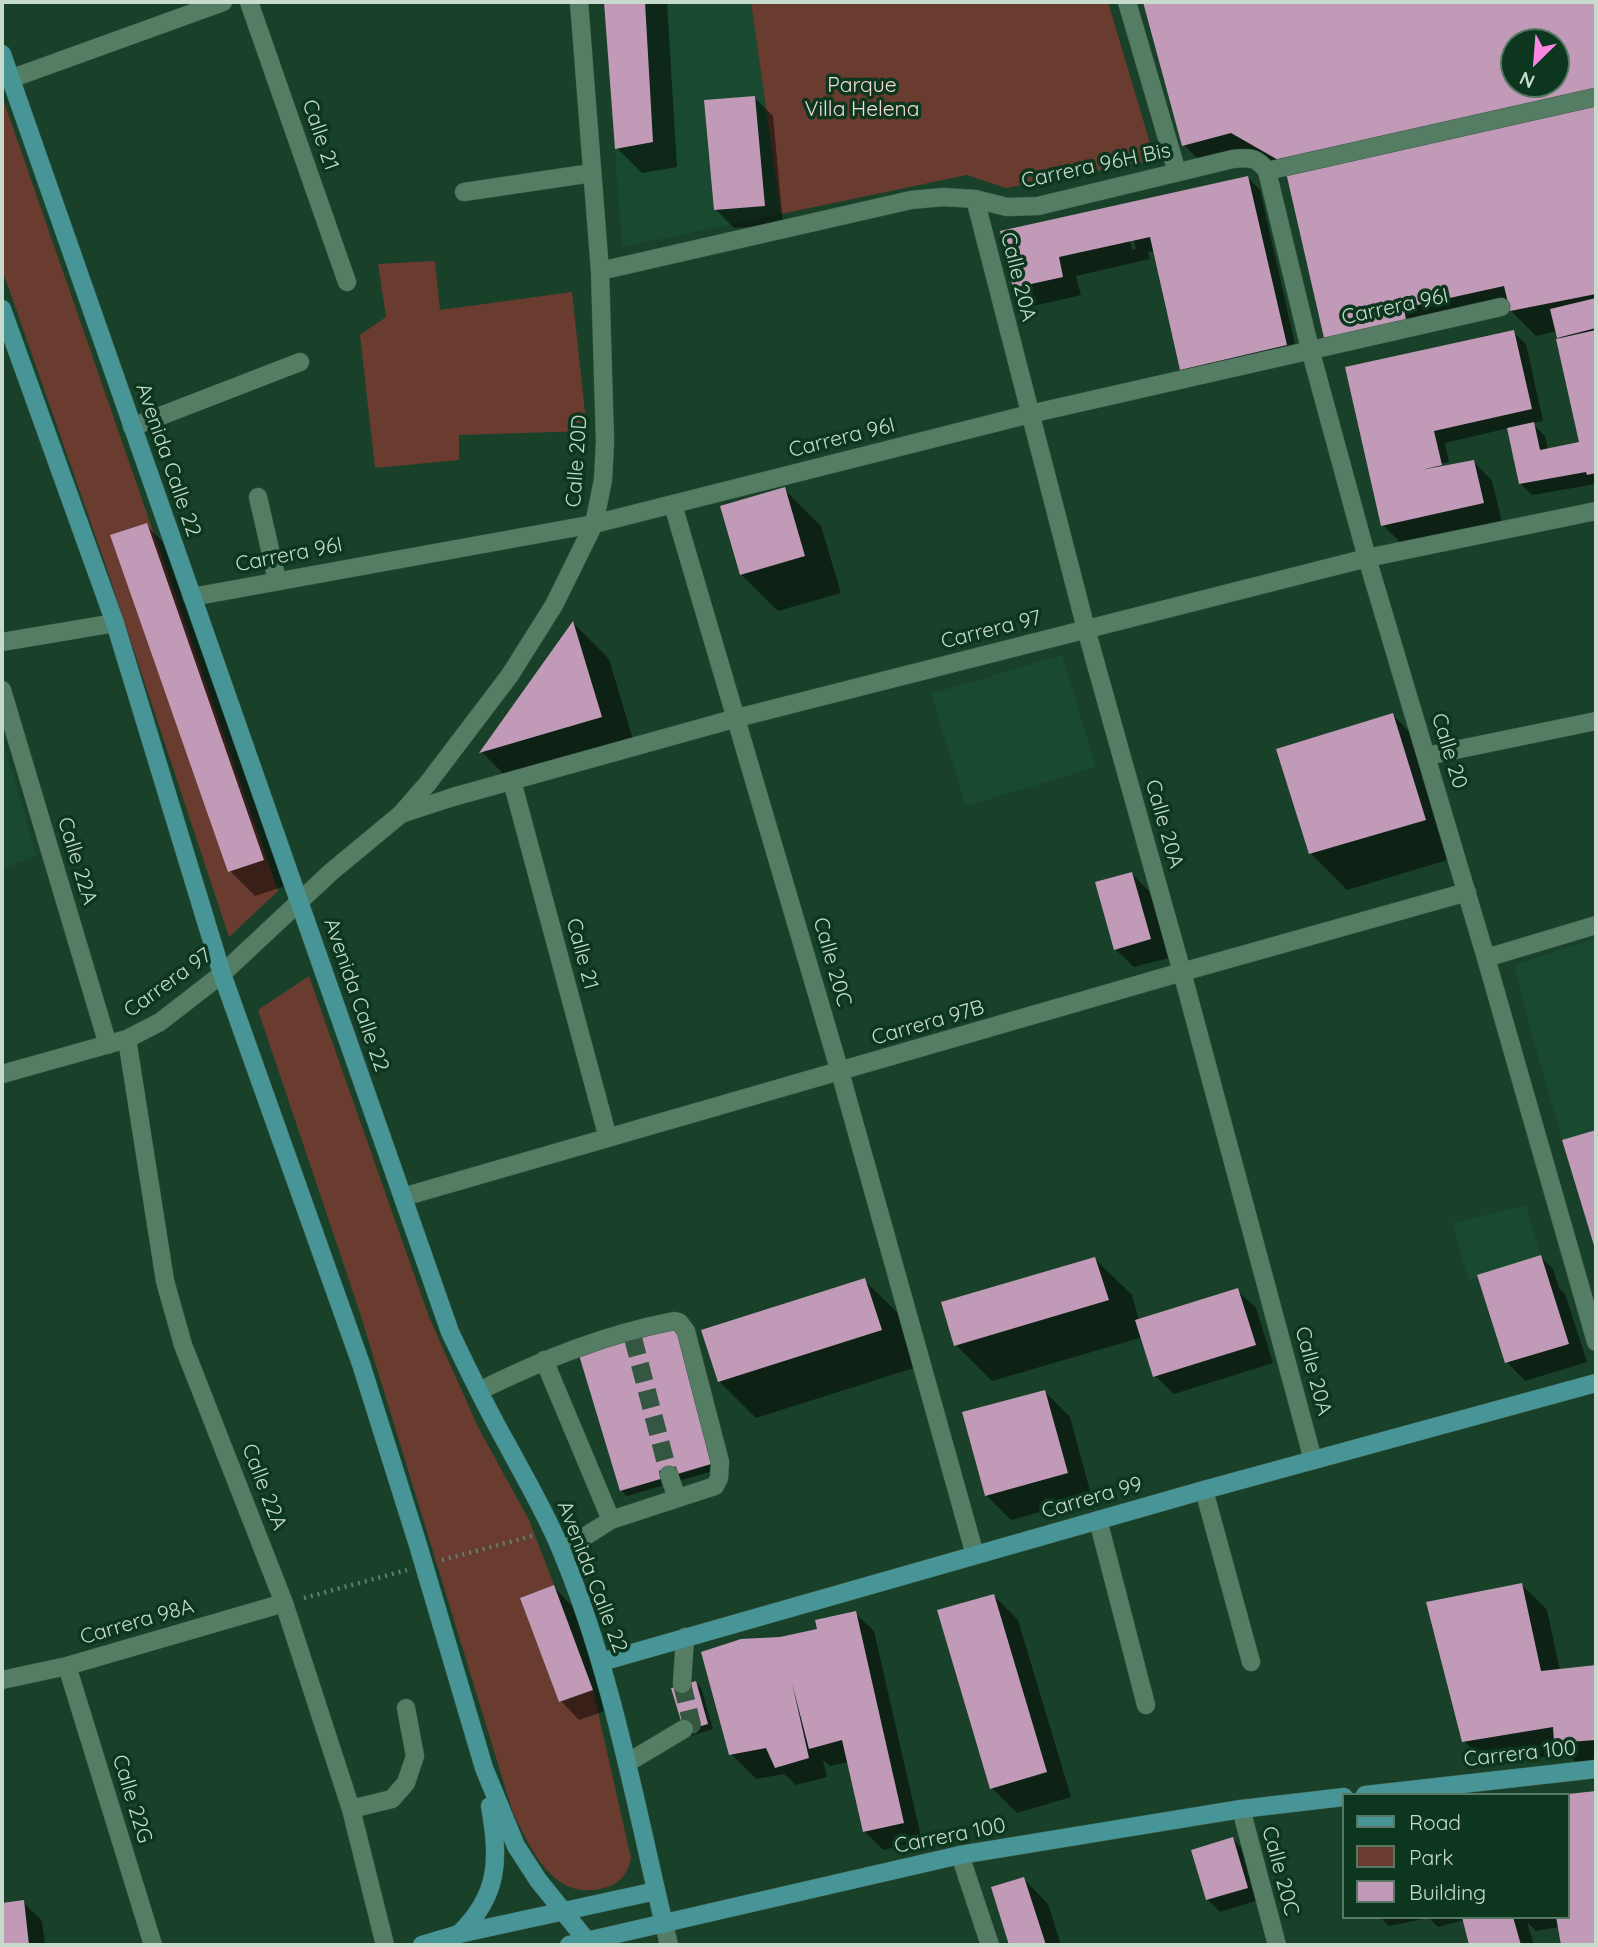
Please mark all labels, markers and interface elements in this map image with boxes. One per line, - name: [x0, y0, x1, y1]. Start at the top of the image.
- north arrow: [1500, 28, 1570, 98]
- text: N: [1516, 66, 1538, 94]
- park label: Parque Villa Helena: [805, 73, 919, 123]
- street label: Calle 21: [296, 96, 344, 174]
- street label: Carrera 96H Bis: [1019, 138, 1173, 194]
- street label: Calle 20A: [995, 230, 1041, 324]
- street label: Carrera 96I: [1339, 283, 1451, 331]
- street label: Avenida Calle 22: [130, 380, 206, 540]
- street label: Carrera 96I: [786, 413, 898, 463]
- street label: Calle 20D: [561, 414, 593, 508]
- street label: Carrera 96I: [233, 532, 345, 578]
- street label: Carrera 97: [938, 605, 1044, 655]
- street label: Calle 20: [1426, 710, 1472, 792]
- street label: Calle 20A: [1139, 777, 1189, 871]
- street label: Calle 22A: [52, 814, 102, 908]
- street label: Avenida Calle 22: [318, 915, 394, 1075]
- street label: Calle 20C: [807, 915, 857, 1009]
- street label: Calle 21: [560, 916, 604, 992]
- street label: Carrera 97: [119, 943, 217, 1023]
- street label: Carrera 97B: [869, 995, 987, 1051]
- street label: Calle 20A: [1289, 1324, 1337, 1418]
- street label: Calle 22A: [236, 1440, 292, 1534]
- street label: Carrera 99: [1039, 1472, 1145, 1524]
- street label: Avenida Calle 22: [551, 1498, 633, 1656]
- street label: Carrera 98A: [77, 1594, 197, 1650]
- street label: Carrera 100: [1462, 1736, 1578, 1772]
- street label: Calle 22G: [107, 1752, 157, 1846]
- legend: [1342, 1793, 1570, 1919]
- text: Road: [1409, 1809, 1461, 1835]
- street label: Carrera 100: [892, 1813, 1008, 1859]
- street label: Calle 20C: [1256, 1824, 1304, 1918]
- text: Park: [1409, 1844, 1453, 1870]
- text: Building: [1409, 1879, 1486, 1905]

